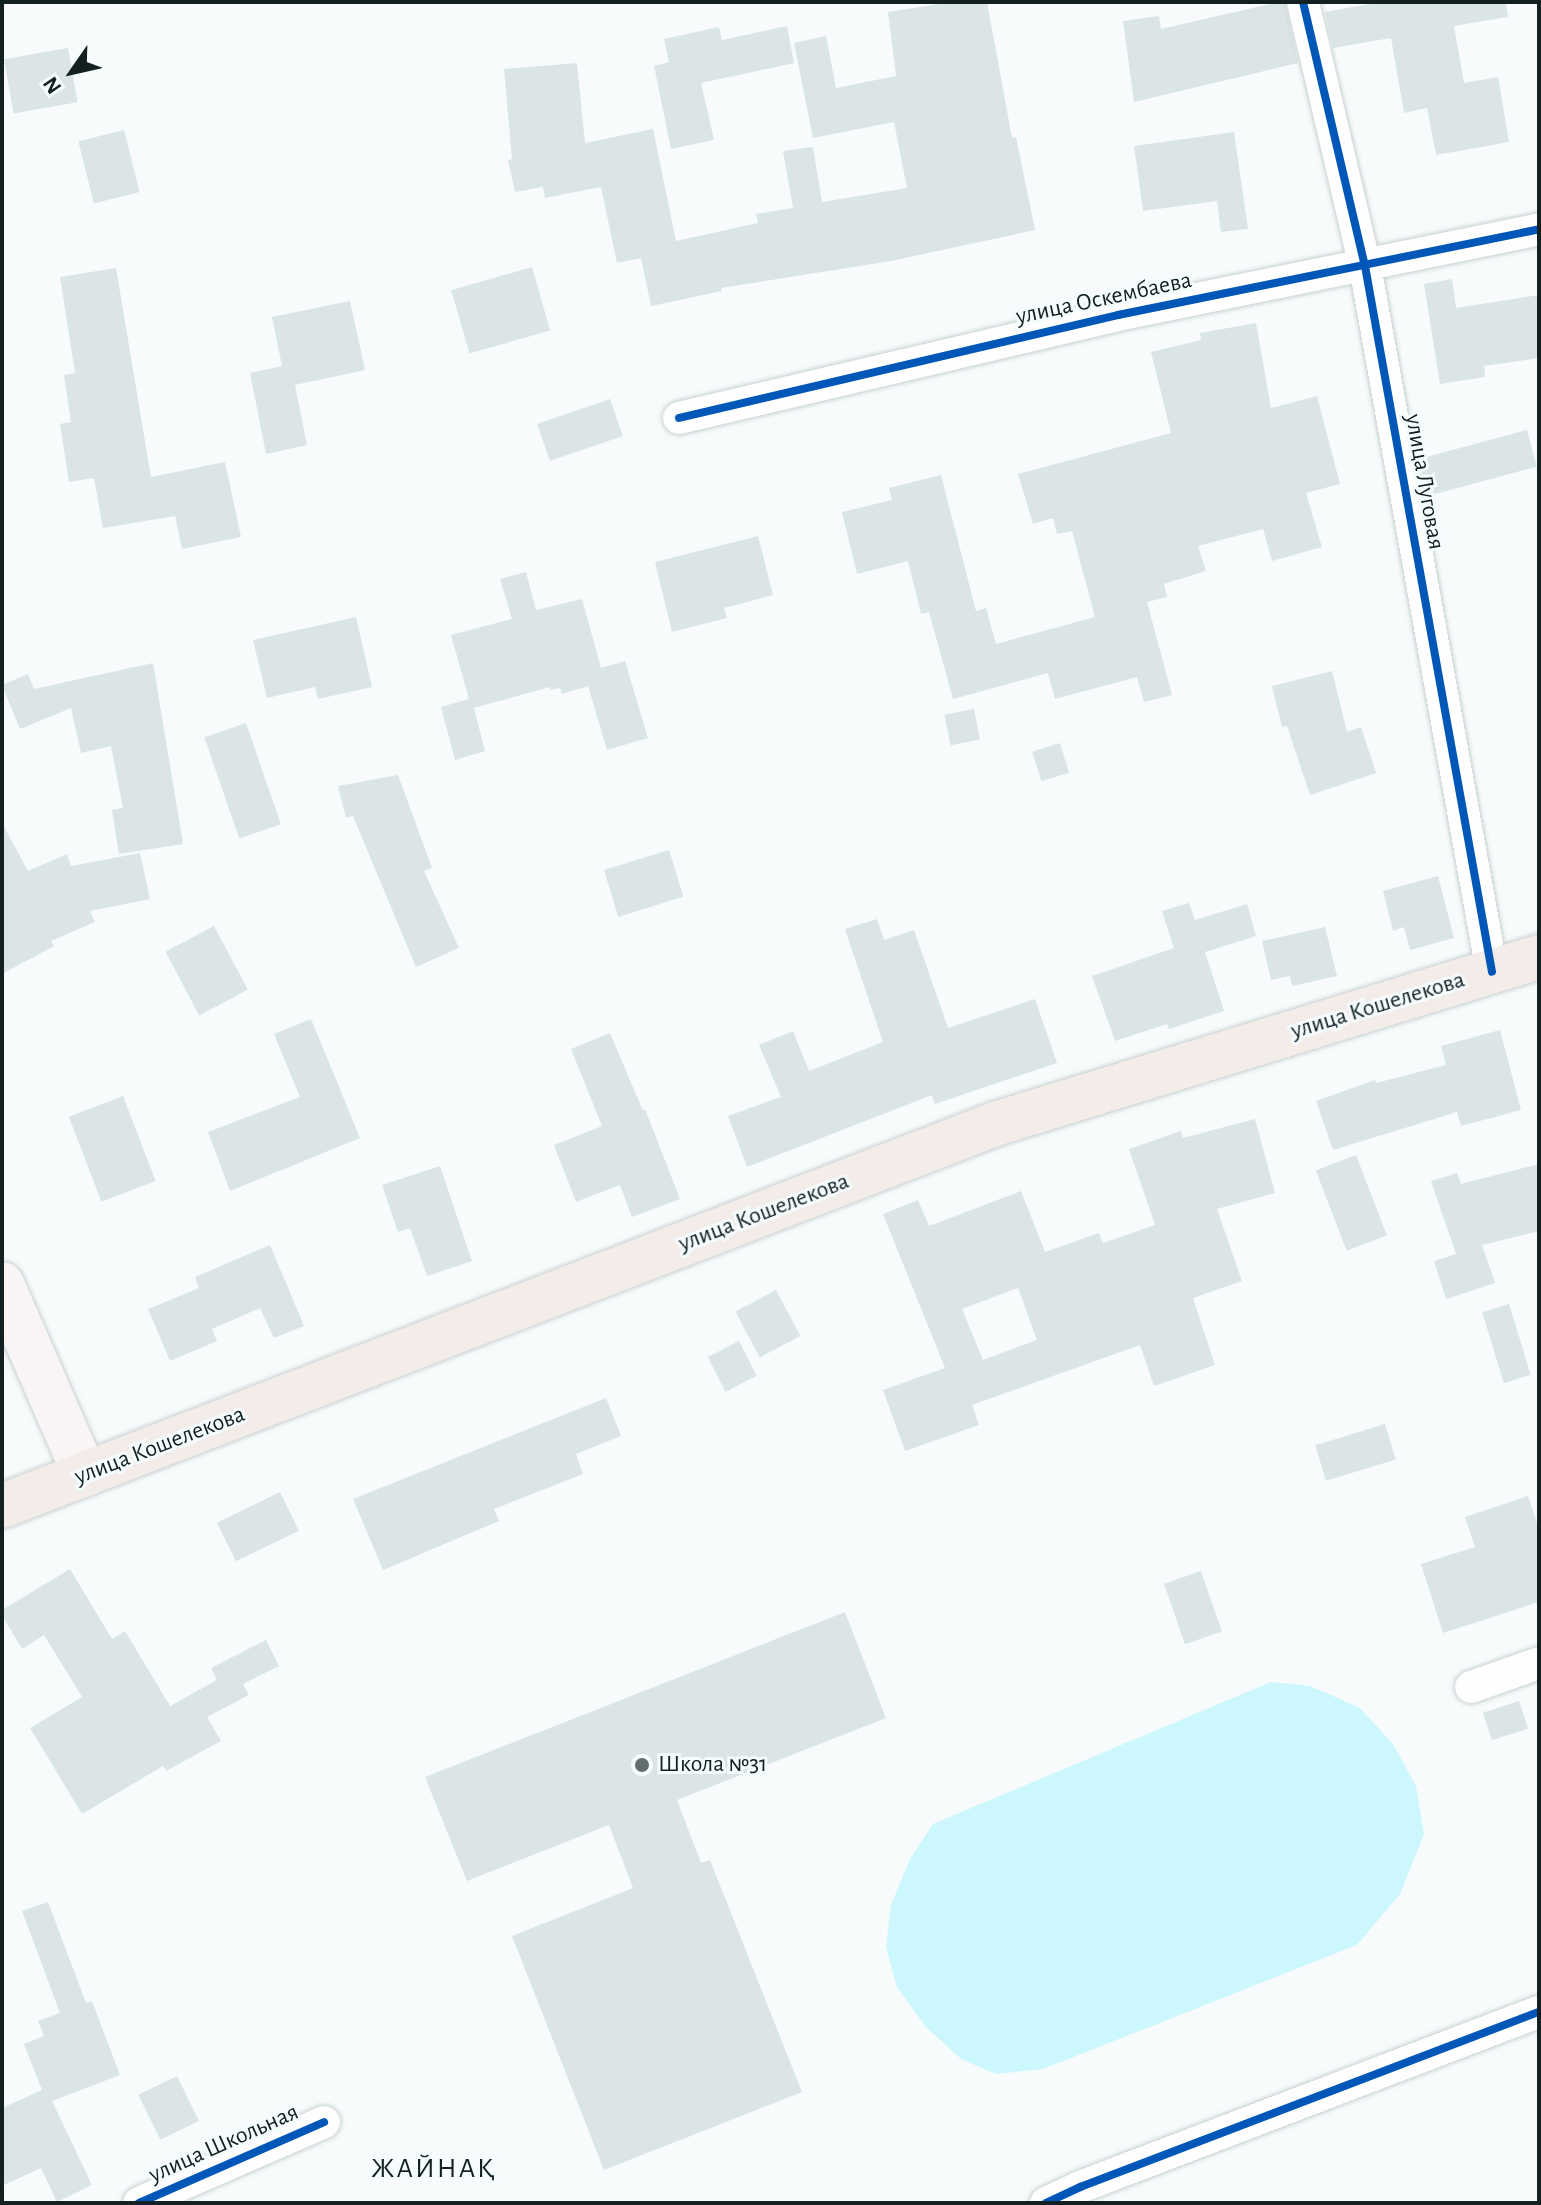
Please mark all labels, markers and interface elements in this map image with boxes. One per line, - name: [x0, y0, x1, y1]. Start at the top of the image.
- north arrow: [32, 32, 112, 112]
- text: N: [39, 73, 66, 98]
- street label: улица Оскембаева: [1013, 266, 1195, 332]
- street label: улица Луговая: [1398, 412, 1450, 552]
- street label: улица Кошелекова: [1288, 966, 1468, 1046]
- street label: улица Кошелекова: [675, 1167, 853, 1259]
- street label: улица Кошелекова: [71, 1400, 249, 1492]
- place label: Школа №31: [658, 1751, 767, 1779]
- marker: Школа №31: [633, 1756, 651, 1774]
- street label: улица Школьная: [145, 2098, 303, 2190]
- district label: ЖАЙНАҚ: [371, 2152, 497, 2186]

